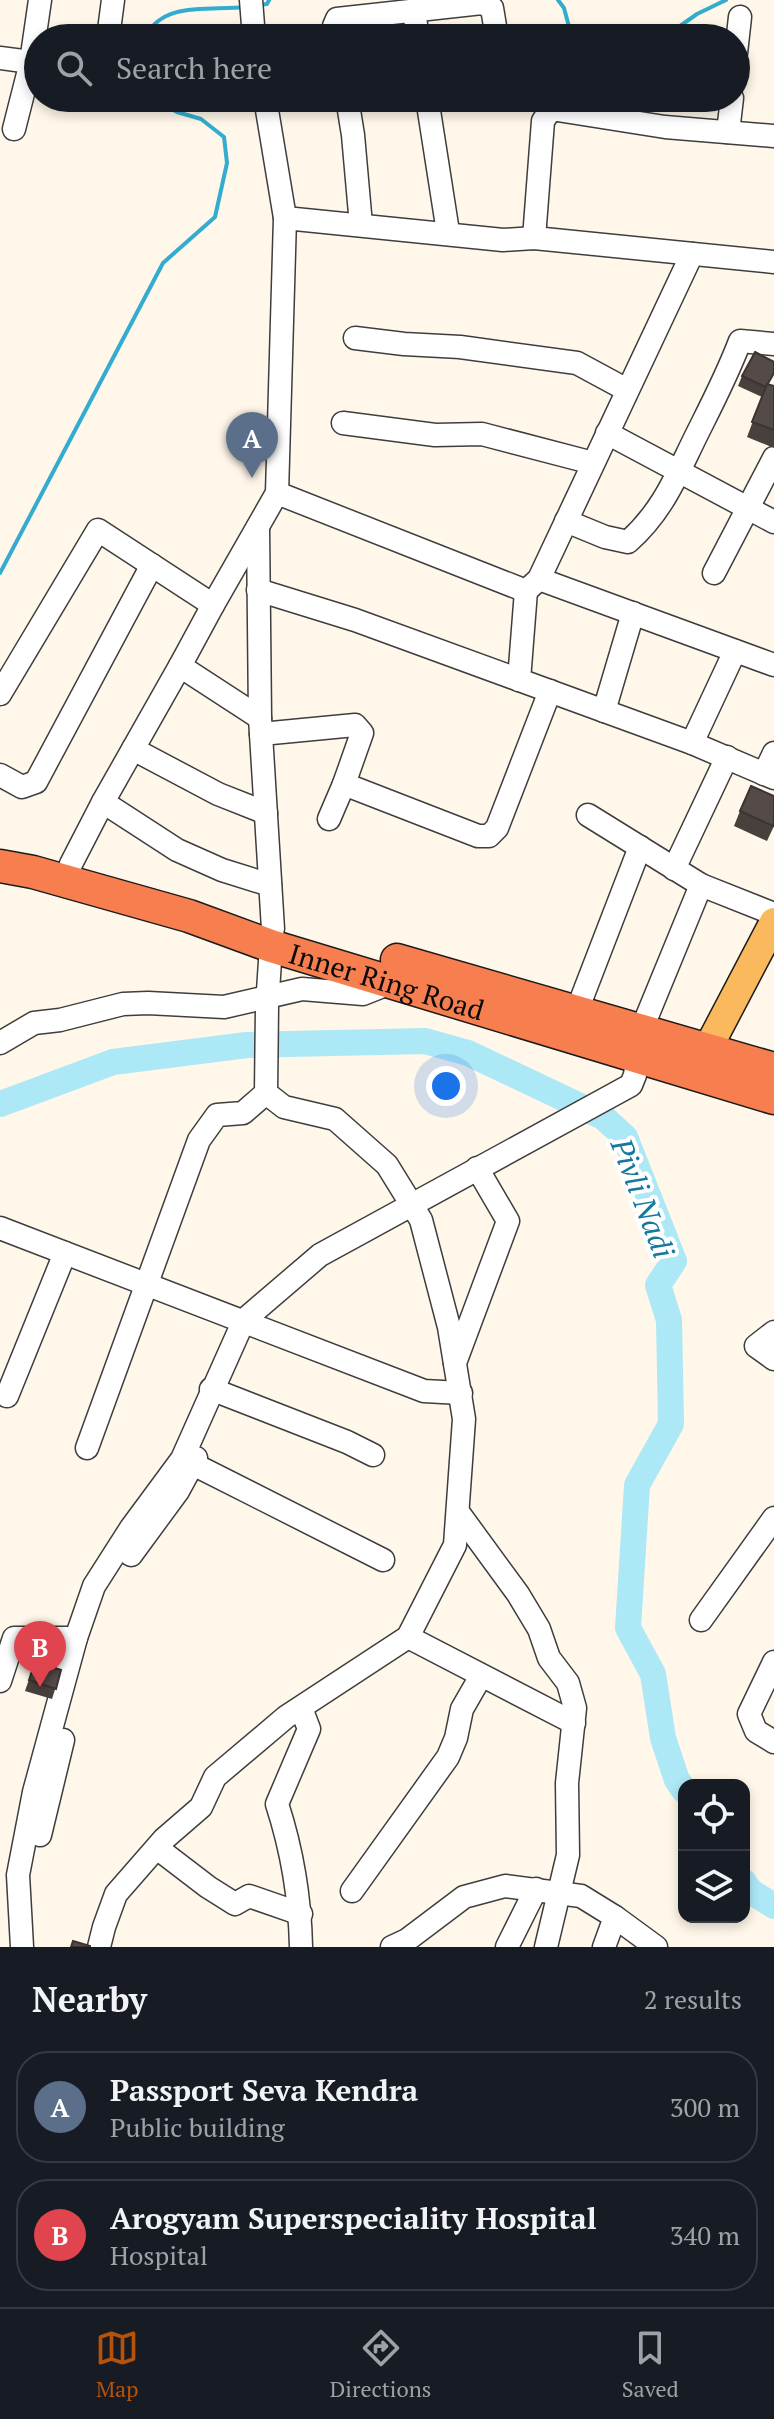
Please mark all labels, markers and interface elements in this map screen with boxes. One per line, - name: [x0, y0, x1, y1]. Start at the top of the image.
- search box: [24, 24, 750, 112]
- icon: search: [52, 46, 96, 90]
- text: Search here: [116, 48, 272, 88]
- pin: A: [226, 412, 278, 478]
- street label: Inner Ring Road: [285, 934, 489, 1028]
- your location: [426, 1066, 466, 1106]
- water label: Pivli Nadi: [602, 1131, 684, 1264]
- pin: B: [14, 1621, 66, 1687]
- map controls: [678, 1779, 750, 1923]
- button: locate: [678, 1779, 750, 1851]
- button: layers: [678, 1851, 750, 1923]
- text: Nearby: [32, 1977, 147, 2022]
- text: 2 results: [644, 1982, 742, 2016]
- text: Passport Seva Kendra: [110, 2070, 418, 2110]
- text: A: [51, 2090, 69, 2124]
- text: 300 m: [670, 2090, 740, 2124]
- text: Public building: [110, 2110, 285, 2144]
- text: Arogyam Superspeciality Hospital: [110, 2198, 597, 2238]
- text: B: [52, 2218, 68, 2252]
- text: 340 m: [670, 2218, 740, 2252]
- text: Hospital: [110, 2238, 208, 2272]
- tab: Map: [95, 2326, 139, 2403]
- tab: Directions: [330, 2326, 431, 2403]
- tab: Saved: [622, 2326, 679, 2403]

